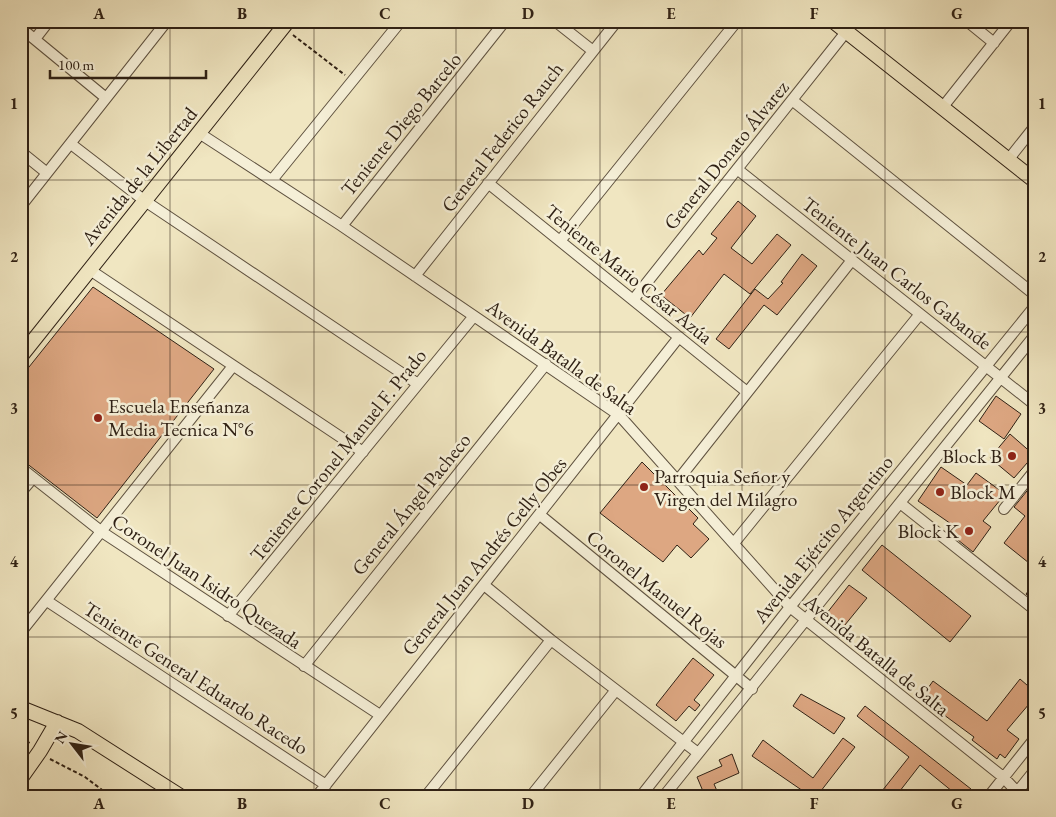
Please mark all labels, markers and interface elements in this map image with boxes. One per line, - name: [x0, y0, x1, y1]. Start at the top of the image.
- text: A: [92, 3, 105, 24]
- text: B: [237, 3, 247, 24]
- text: C: [379, 3, 391, 24]
- text: D: [522, 3, 534, 24]
- text: E: [666, 3, 676, 24]
- text: F: [810, 3, 819, 24]
- text: G: [951, 3, 963, 24]
- street label: Teniente Diego Barcelo: [335, 47, 467, 201]
- scale bar: [50, 48, 206, 80]
- text: 100 m: [58, 55, 95, 74]
- street label: General Federico Rauch: [435, 57, 569, 217]
- street label: General Donato Álvarez: [658, 75, 795, 235]
- text: 1: [10, 93, 18, 114]
- text: 1: [1038, 93, 1046, 114]
- street label: Avenida de la Libertad: [75, 101, 203, 251]
- street label: Teniente Juan Carlos Gabande: [797, 191, 997, 355]
- street label: Teniente Mario César Azúa: [540, 198, 718, 350]
- text: 2: [10, 246, 19, 267]
- text: 2: [1038, 246, 1047, 267]
- street label: Avenida Batalla de Salta: [481, 293, 642, 420]
- street label: Teniente Coronel Manuel F. Prado: [244, 343, 432, 567]
- place label: Escuela Enseñanza Media Tecnica N°6: [108, 393, 254, 442]
- text: 3: [10, 398, 18, 419]
- text: 3: [1038, 398, 1046, 419]
- marker: Escuela Enseñanza Media Tecnica N°6: [92, 412, 104, 424]
- street label: General Ángel Pacheco: [346, 428, 476, 580]
- place label: Block B: [942, 443, 1002, 469]
- street label: Avenida Ejército Argentino: [747, 450, 899, 629]
- marker: Block B: [1006, 450, 1018, 462]
- street label: General Juan Andrés Gelly Obes: [396, 451, 572, 661]
- place label: Parroquia Señor y Virgen del Milagro: [654, 463, 797, 512]
- place label: Block M: [950, 479, 1016, 505]
- marker: Parroquia Señor y Virgen del Milagro: [638, 481, 650, 493]
- marker: Block M: [934, 486, 946, 498]
- street label: Coronel Juan Isidro Quezada: [107, 508, 307, 654]
- place label: Block K: [897, 518, 959, 544]
- street label: Coronel Manuel Rojas: [581, 524, 733, 654]
- marker: Block K: [963, 525, 975, 537]
- text: 4: [10, 551, 19, 572]
- text: 4: [1038, 551, 1047, 572]
- street label: Avenida Batalla de Salta: [798, 588, 955, 722]
- street label: Teniente General Eduardo Racedo: [79, 595, 313, 761]
- text: 5: [10, 703, 18, 724]
- text: 5: [1038, 703, 1046, 724]
- north arrow: [48, 720, 98, 770]
- text: N: [50, 727, 72, 747]
- text: A: [92, 793, 105, 814]
- text: B: [237, 793, 247, 814]
- text: C: [379, 793, 391, 814]
- text: D: [522, 793, 534, 814]
- text: E: [666, 793, 676, 814]
- text: F: [810, 793, 819, 814]
- text: G: [951, 793, 963, 814]

